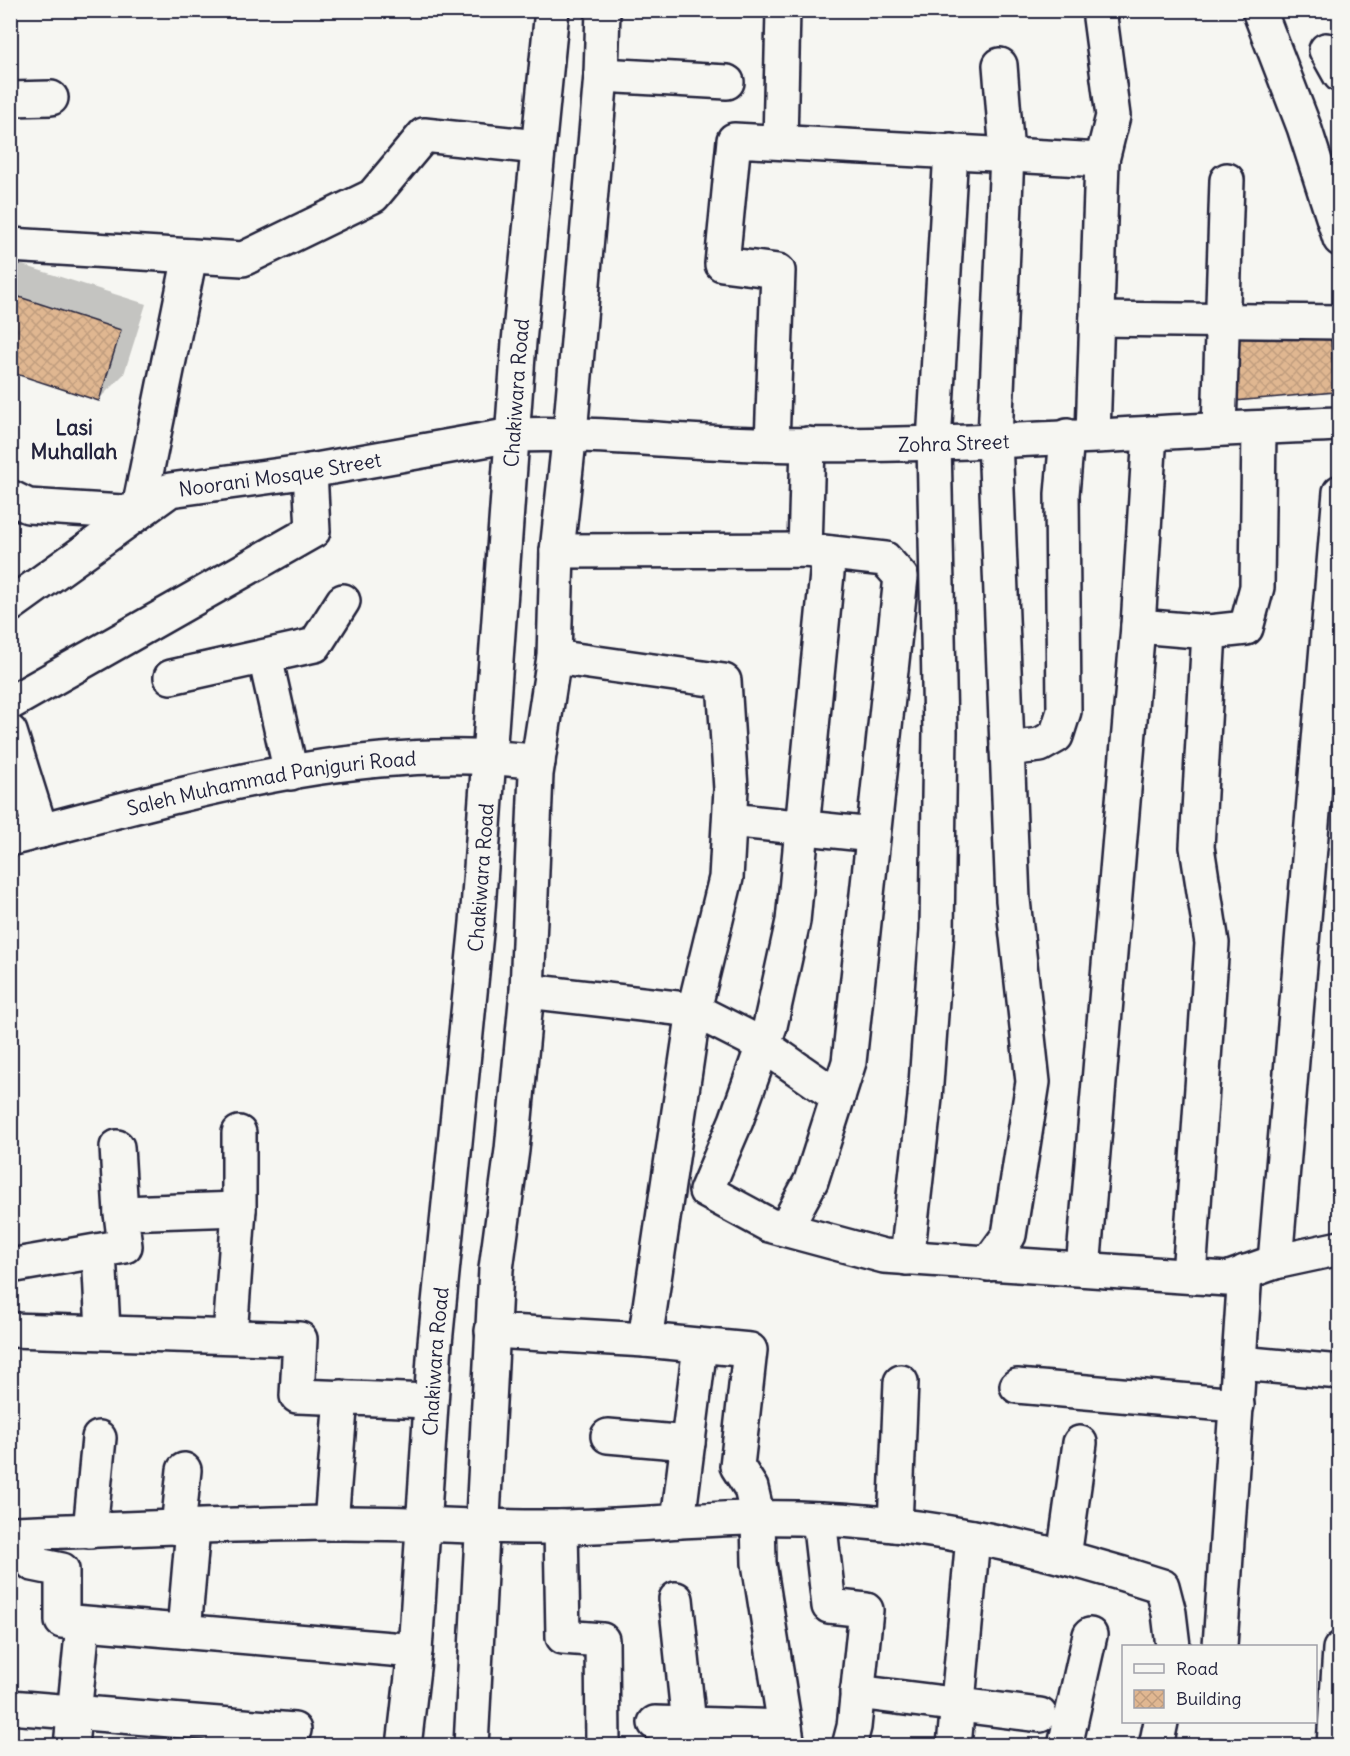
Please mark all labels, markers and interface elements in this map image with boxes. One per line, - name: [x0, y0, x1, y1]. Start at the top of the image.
- street label: Chakiwara Road: [497, 317, 534, 468]
- district label: Lasi Muhallah: [31, 414, 117, 465]
- street label: Zohra Street: [898, 428, 1010, 457]
- street label: Noorani Mosque Street: [177, 446, 383, 501]
- street label: Saleh Muhammad Panjguri Road: [124, 745, 417, 820]
- street label: Chakiwara Road: [462, 802, 498, 953]
- street label: Chakiwara Road: [417, 1286, 453, 1436]
- legend: [1122, 1645, 1317, 1723]
- text: Road: [1176, 1657, 1219, 1680]
- text: Building: [1176, 1687, 1241, 1710]

